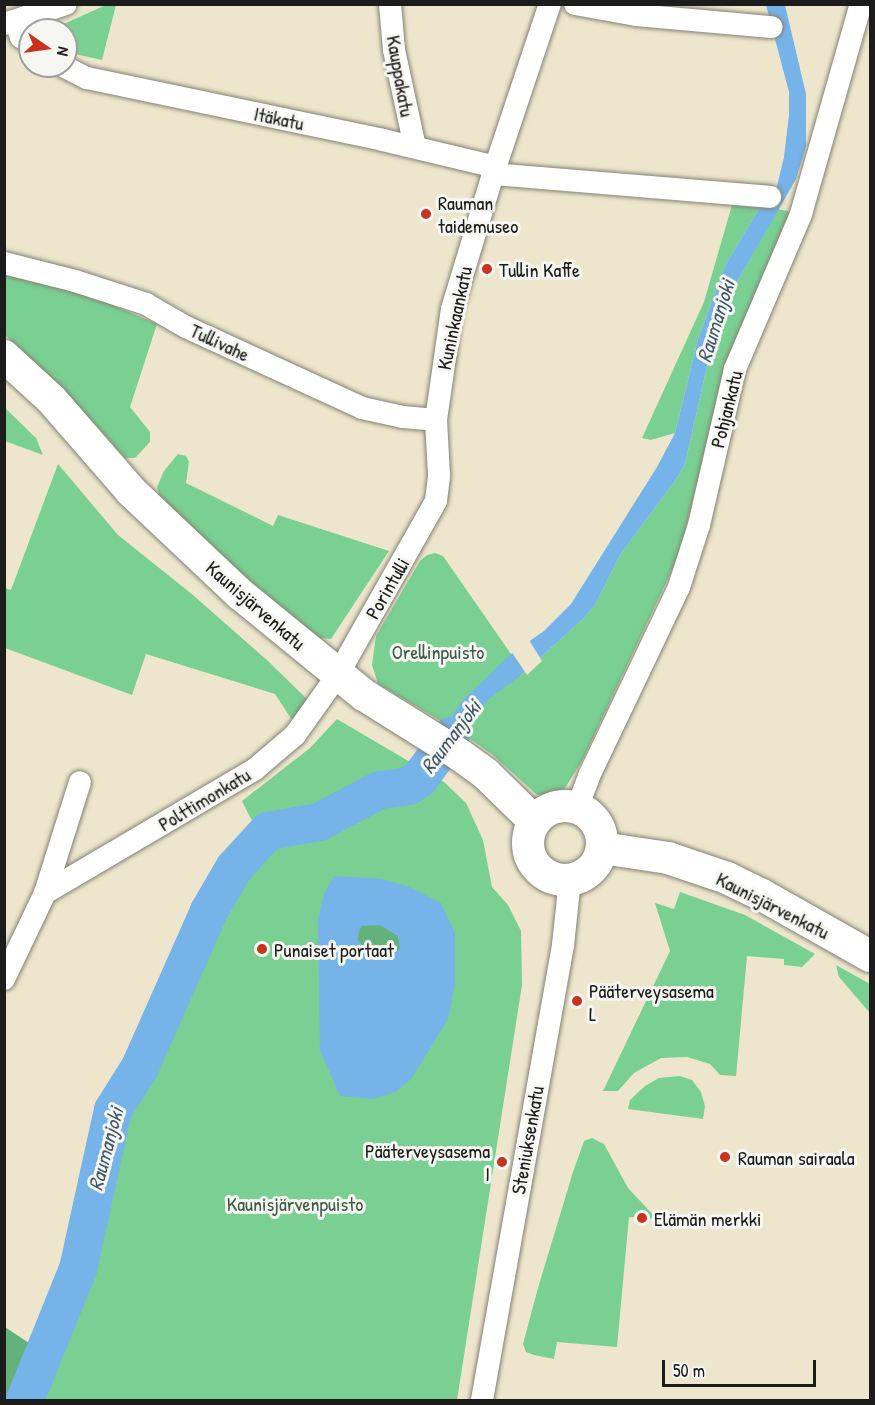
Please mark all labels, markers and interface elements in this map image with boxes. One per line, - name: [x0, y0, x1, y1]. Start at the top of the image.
- north arrow: [18, 18, 78, 78]
- street label: Kauppakatu: [382, 33, 420, 119]
- text: N: [52, 45, 75, 58]
- street label: Itäkatu: [252, 101, 306, 135]
- place label: Rauman taidemuseo: [438, 190, 518, 237]
- marker: Rauman taidemuseo: [419, 207, 433, 221]
- place label: Tullin Kaffe: [499, 257, 580, 281]
- marker: Tullin Kaffe: [480, 262, 494, 276]
- street label: Kuninkaankatu: [431, 264, 477, 372]
- water label: Raumanjoki: [692, 277, 740, 365]
- street label: Tullivahe: [187, 318, 253, 366]
- street label: Pohjankatu: [705, 368, 747, 450]
- street label: Porintulli: [360, 553, 414, 623]
- street label: Kaunisjärvenkatu: [201, 555, 311, 655]
- park label: Orellinpuisto: [392, 639, 484, 663]
- water label: Raumanjoki: [415, 695, 487, 779]
- street label: Polttimonkatu: [154, 762, 254, 836]
- street label: Kaunisjärvenkatu: [712, 866, 834, 944]
- place label: Punaiset portaat: [274, 937, 394, 961]
- marker: Punaiset portaat: [255, 942, 269, 956]
- place label: Pääterveysasema L: [589, 978, 714, 1025]
- marker: Pääterveysasema L: [570, 994, 584, 1008]
- street label: Steniuksenkatu: [506, 1084, 548, 1196]
- water label: Raumanjoki: [83, 1105, 129, 1193]
- place label: Pääterveysasema I: [365, 1138, 490, 1185]
- place label: Rauman sairaala: [738, 1145, 855, 1169]
- marker: Rauman sairaala: [716, 1148, 734, 1166]
- marker: Pääterveysasema I: [495, 1155, 509, 1169]
- park label: Kaunisjärvenpuisto: [227, 1191, 363, 1215]
- place label: Elämän merkki: [654, 1206, 761, 1230]
- marker: Elämän merkki: [635, 1211, 649, 1225]
- scale bar: [665, 1348, 820, 1386]
- text: 50 m: [673, 1358, 705, 1383]

